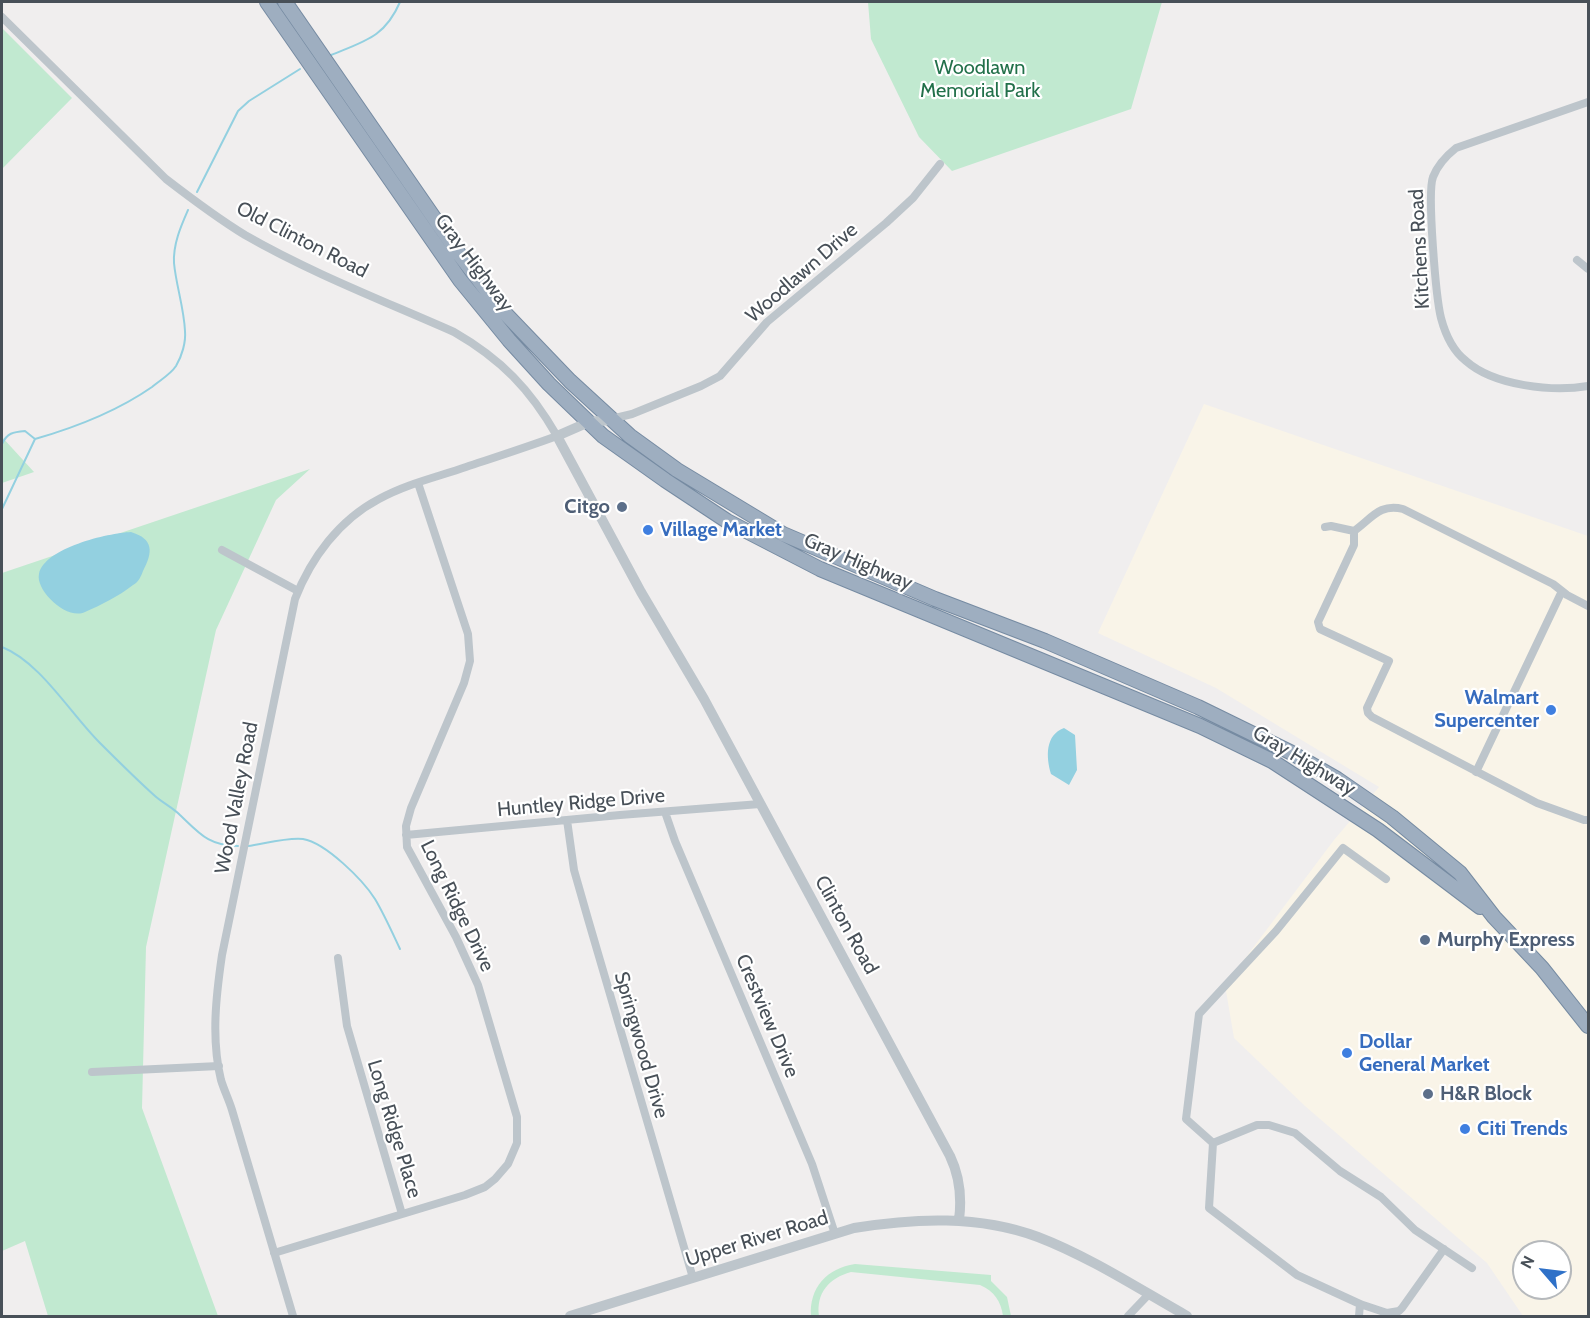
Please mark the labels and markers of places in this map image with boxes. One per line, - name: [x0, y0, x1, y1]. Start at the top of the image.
- place label: Citgo: [564, 495, 610, 519]
- marker: Citgo: [615, 500, 629, 514]
- place label: Village Market: [660, 518, 782, 542]
- marker: Village Market: [641, 523, 655, 537]
- place label: Walmart Supercenter: [1434, 686, 1539, 733]
- marker: Walmart Supercenter: [1544, 703, 1558, 717]
- place label: Murphy Express: [1437, 928, 1575, 952]
- marker: Murphy Express: [1418, 933, 1432, 947]
- place label: Dollar General Market: [1359, 1030, 1490, 1077]
- marker: Dollar General Market: [1340, 1046, 1354, 1060]
- place label: H&R Block: [1440, 1082, 1532, 1106]
- marker: H&R Block: [1421, 1087, 1435, 1101]
- place label: Citi Trends: [1477, 1117, 1568, 1141]
- marker: Citi Trends: [1458, 1122, 1472, 1136]

